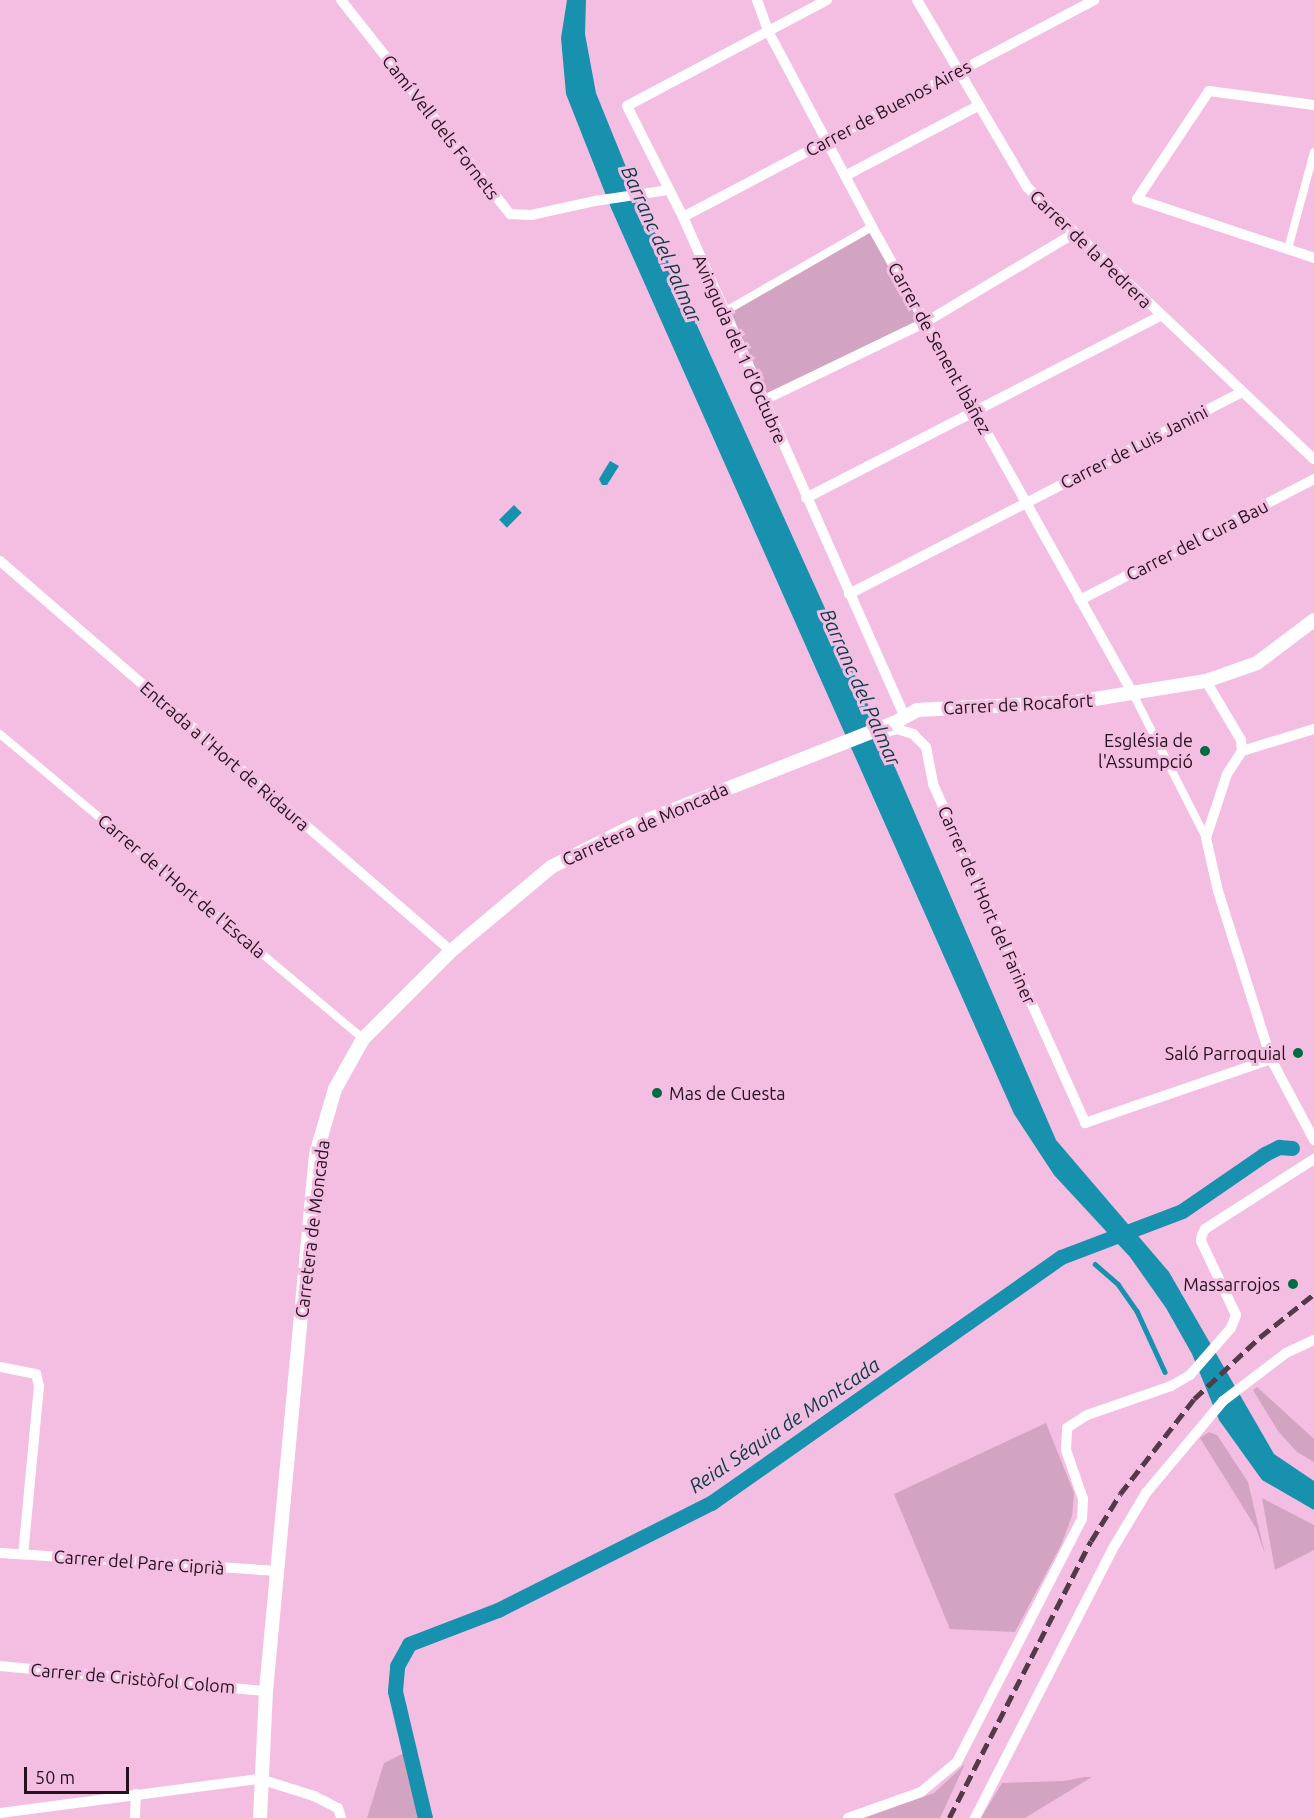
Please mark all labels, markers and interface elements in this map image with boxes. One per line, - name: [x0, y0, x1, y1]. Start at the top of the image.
- street label: Camí Vell dels Fornets: [378, 50, 504, 204]
- street label: Carrer de Buenos Aires: [802, 55, 974, 161]
- water label: Barranc del Palmar: [617, 162, 707, 326]
- street label: Carrer de la Pedrera: [1026, 185, 1156, 313]
- street label: Avinguda del 1 d'Octubre: [689, 251, 791, 447]
- street label: Carrer de Senent Ibàñez: [884, 258, 996, 438]
- street label: Carrer de Luis Janini: [1057, 400, 1211, 494]
- street label: Carrer del Cura Bau: [1122, 495, 1272, 585]
- water label: Barranc del Palmar: [816, 605, 906, 769]
- street label: Entrada a l'Hort de Ridaura: [136, 677, 314, 835]
- street label: Carrer de Rocafort: [943, 689, 1093, 719]
- place label: Església de l'Assumpció: [1098, 730, 1193, 772]
- marker: Església de l'Assumpció: [1198, 744, 1212, 758]
- street label: Carretera de Moncada: [559, 778, 731, 870]
- street label: Carrer de l'Hort del Fariner: [933, 802, 1041, 1008]
- street label: Carrer de l'Hort de l'Escala: [94, 809, 270, 963]
- place label: Saló Parroquial: [1165, 1042, 1286, 1064]
- marker: Saló Parroquial: [1291, 1046, 1305, 1060]
- place label: Mas de Cuesta: [669, 1082, 786, 1104]
- marker: Mas de Cuesta: [650, 1086, 664, 1100]
- street label: Carretera de Moncada: [290, 1139, 334, 1319]
- place label: Massarrojos: [1183, 1273, 1280, 1295]
- marker: Massarrojos: [1284, 1275, 1302, 1293]
- water label: Reial Séquia de Montcada: [684, 1352, 884, 1498]
- street label: Carrer del Pare Ciprià: [53, 1545, 225, 1579]
- street label: Carrer de Cristòfol Colom: [30, 1658, 236, 1698]
- scale bar: [27, 1755, 132, 1793]
- text: 50 m: [35, 1767, 75, 1787]

